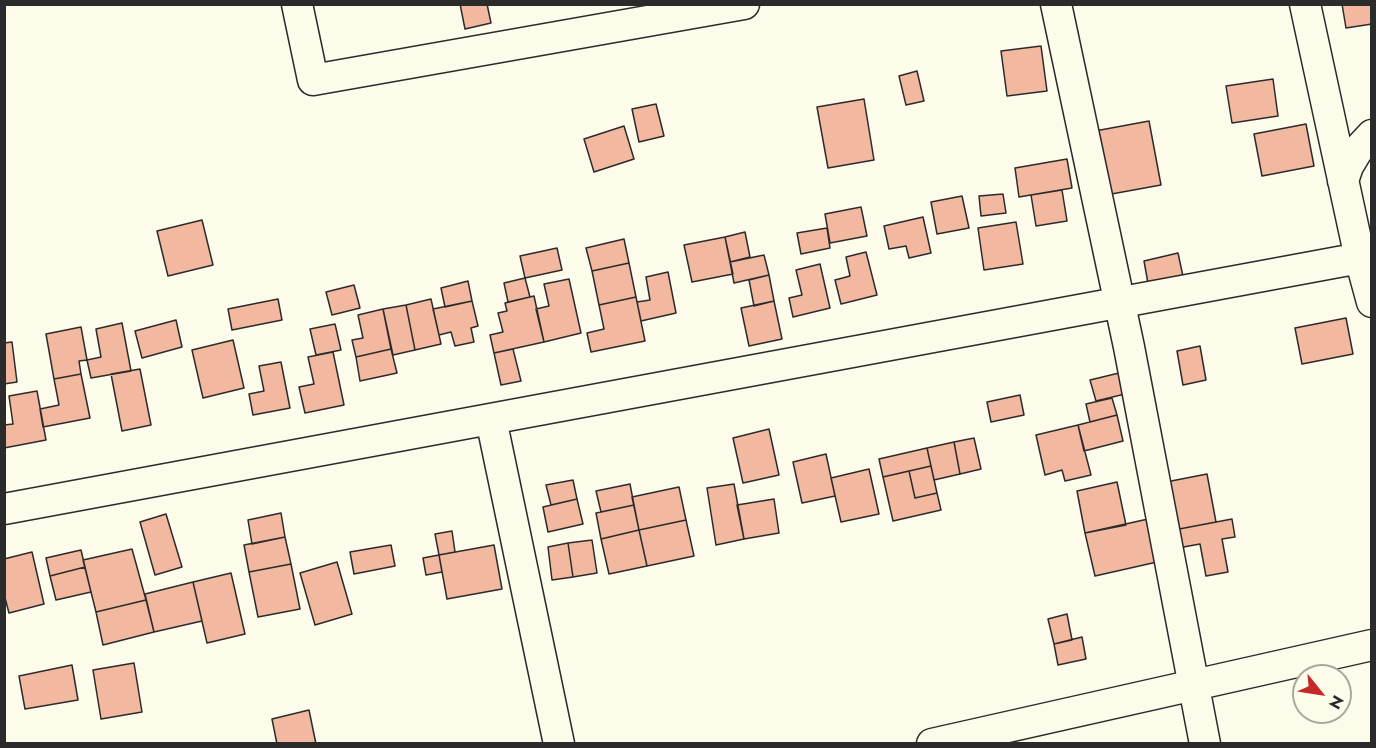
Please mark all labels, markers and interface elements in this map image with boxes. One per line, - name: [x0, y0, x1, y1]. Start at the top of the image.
- north arrow: [1292, 664, 1352, 724]
- text: N: [1323, 691, 1349, 714]

